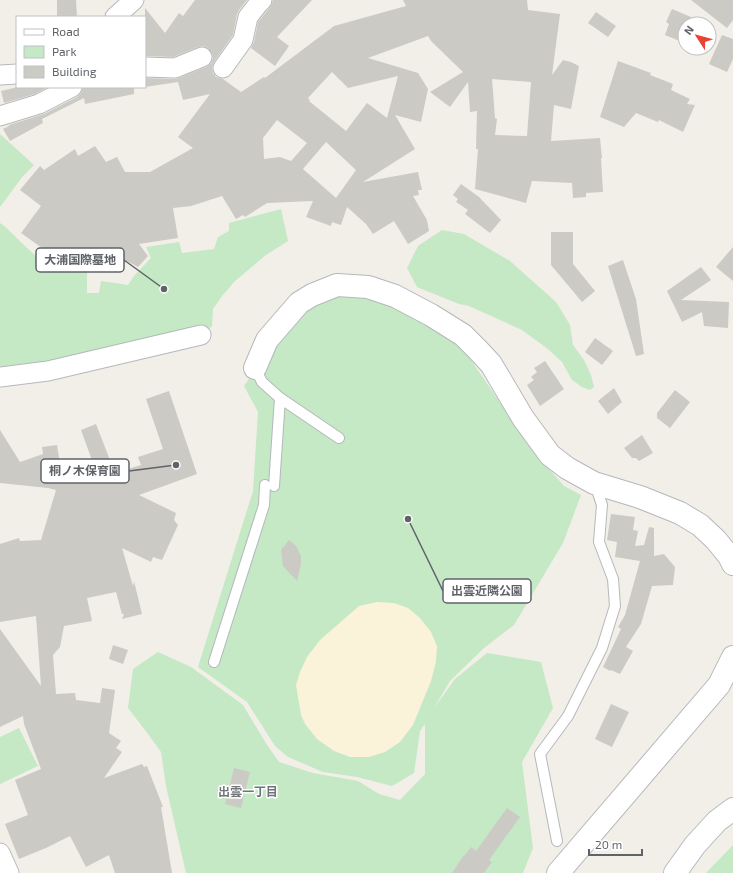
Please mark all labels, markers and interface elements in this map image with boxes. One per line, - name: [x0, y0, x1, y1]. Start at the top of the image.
- legend: [16, 16, 146, 88]
- north arrow: [677, 16, 717, 56]
- text: N: [681, 23, 696, 37]
- text: Road: [52, 24, 80, 38]
- text: Park: [52, 44, 77, 58]
- text: Building: [52, 64, 97, 78]
- callout: 大浦国際墓地: [36, 248, 124, 272]
- text: 大浦国際墓地: [44, 252, 116, 266]
- callout: 桐ノ木保育園: [41, 459, 129, 483]
- text: 桐ノ木保育園: [49, 463, 121, 477]
- callout: 出雲近隣公園: [443, 579, 531, 603]
- text: 出雲近隣公園: [451, 583, 523, 597]
- district label: 出雲一丁目: [218, 784, 278, 798]
- scale bar: [589, 831, 642, 857]
- text: 20 m: [595, 837, 622, 851]

